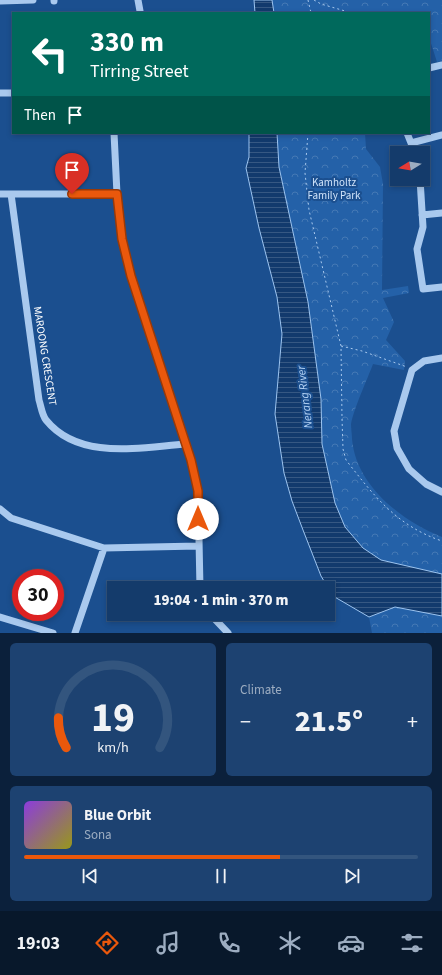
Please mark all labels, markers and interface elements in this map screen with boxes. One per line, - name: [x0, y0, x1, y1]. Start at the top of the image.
- text: 330 m: [90, 22, 164, 62]
- icon: left: [24, 28, 76, 80]
- text: Tirring Street: [90, 59, 189, 84]
- icon: arrive: [64, 104, 86, 126]
- text: Then: [24, 105, 56, 126]
- north arrow: [390, 146, 430, 186]
- map controls: [390, 146, 430, 186]
- pin: [55, 153, 89, 194]
- icon: arrive: [61, 159, 83, 181]
- park label: Kamholtz Family Park: [307, 175, 361, 203]
- street label: MAROONG CRESCENT: [30, 305, 60, 407]
- water label: Nerang River: [293, 364, 317, 429]
- position arrow: [177, 498, 219, 540]
- speed limit sign: 30: [12, 569, 64, 621]
- text: 19:04 · 1 min · 370 m: [154, 590, 288, 611]
- text: Climate: [240, 681, 282, 699]
- text: 19: [91, 687, 135, 747]
- text: 21.5°: [295, 700, 363, 743]
- text: −: [240, 706, 251, 738]
- text: +: [407, 706, 418, 738]
- text: km/h: [97, 736, 129, 757]
- text: Blue Orbit: [84, 805, 151, 826]
- text: Sona: [84, 826, 112, 844]
- icon: previous: [79, 865, 101, 887]
- icon: pause: [210, 865, 232, 887]
- icon: next: [341, 865, 363, 887]
- icon: directions: [93, 929, 121, 957]
- icon: music: [154, 929, 182, 957]
- icon: phone: [215, 929, 243, 957]
- icon: climate: [276, 929, 304, 957]
- icon: car: [337, 929, 365, 957]
- icon: filters: [398, 929, 426, 957]
- text: 19:03: [16, 931, 60, 956]

